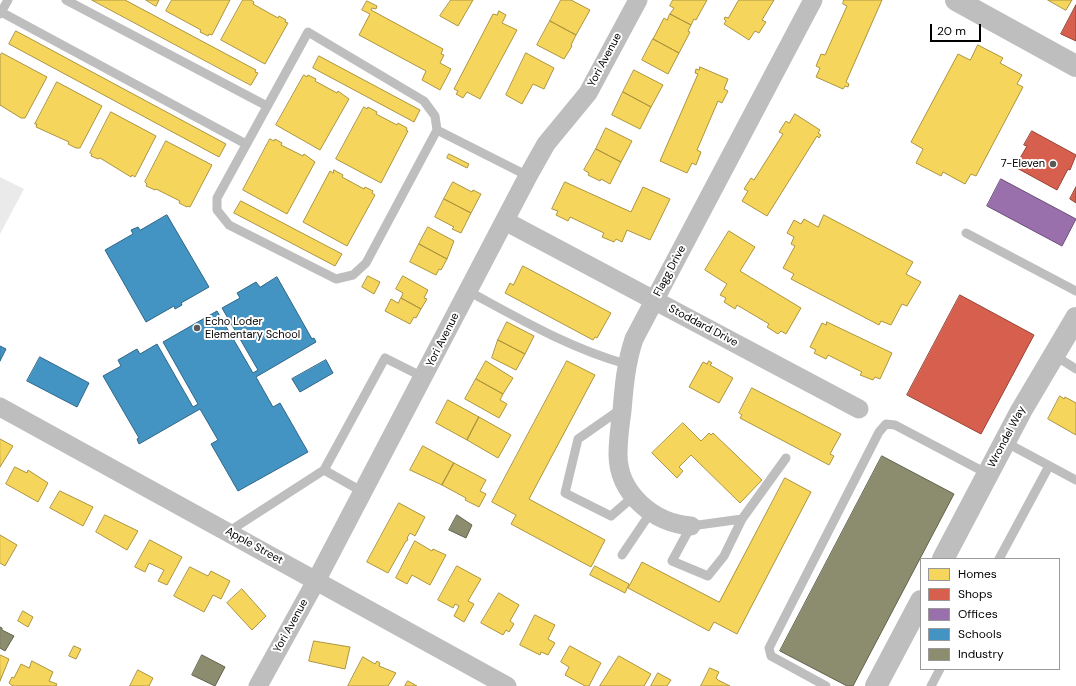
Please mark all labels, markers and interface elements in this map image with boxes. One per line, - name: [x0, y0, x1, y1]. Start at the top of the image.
- scale bar: [932, 16, 983, 42]
- text: 20 m: [937, 23, 966, 39]
- street label: Yori Avenue: [585, 31, 625, 89]
- place label: 7-Eleven: [1001, 157, 1045, 171]
- marker: 7-Eleven: [1048, 159, 1058, 169]
- street label: Flagg Drive: [651, 243, 689, 299]
- street label: Stoddard Drive: [666, 302, 740, 350]
- street label: Yori Avenue: [424, 311, 462, 369]
- place label: Echo Loder Elementary School: [205, 315, 300, 341]
- marker: Echo Loder Elementary School: [192, 323, 202, 333]
- street label: Wrondel Way: [985, 404, 1029, 470]
- street label: Apple Street: [223, 525, 285, 567]
- legend: [920, 558, 1060, 670]
- text: Homes: [958, 566, 997, 582]
- text: Shops: [958, 586, 993, 602]
- street label: Yori Avenue: [271, 597, 311, 655]
- text: Offices: [958, 606, 998, 622]
- text: Schools: [958, 626, 1002, 642]
- text: Industry: [958, 646, 1004, 662]

